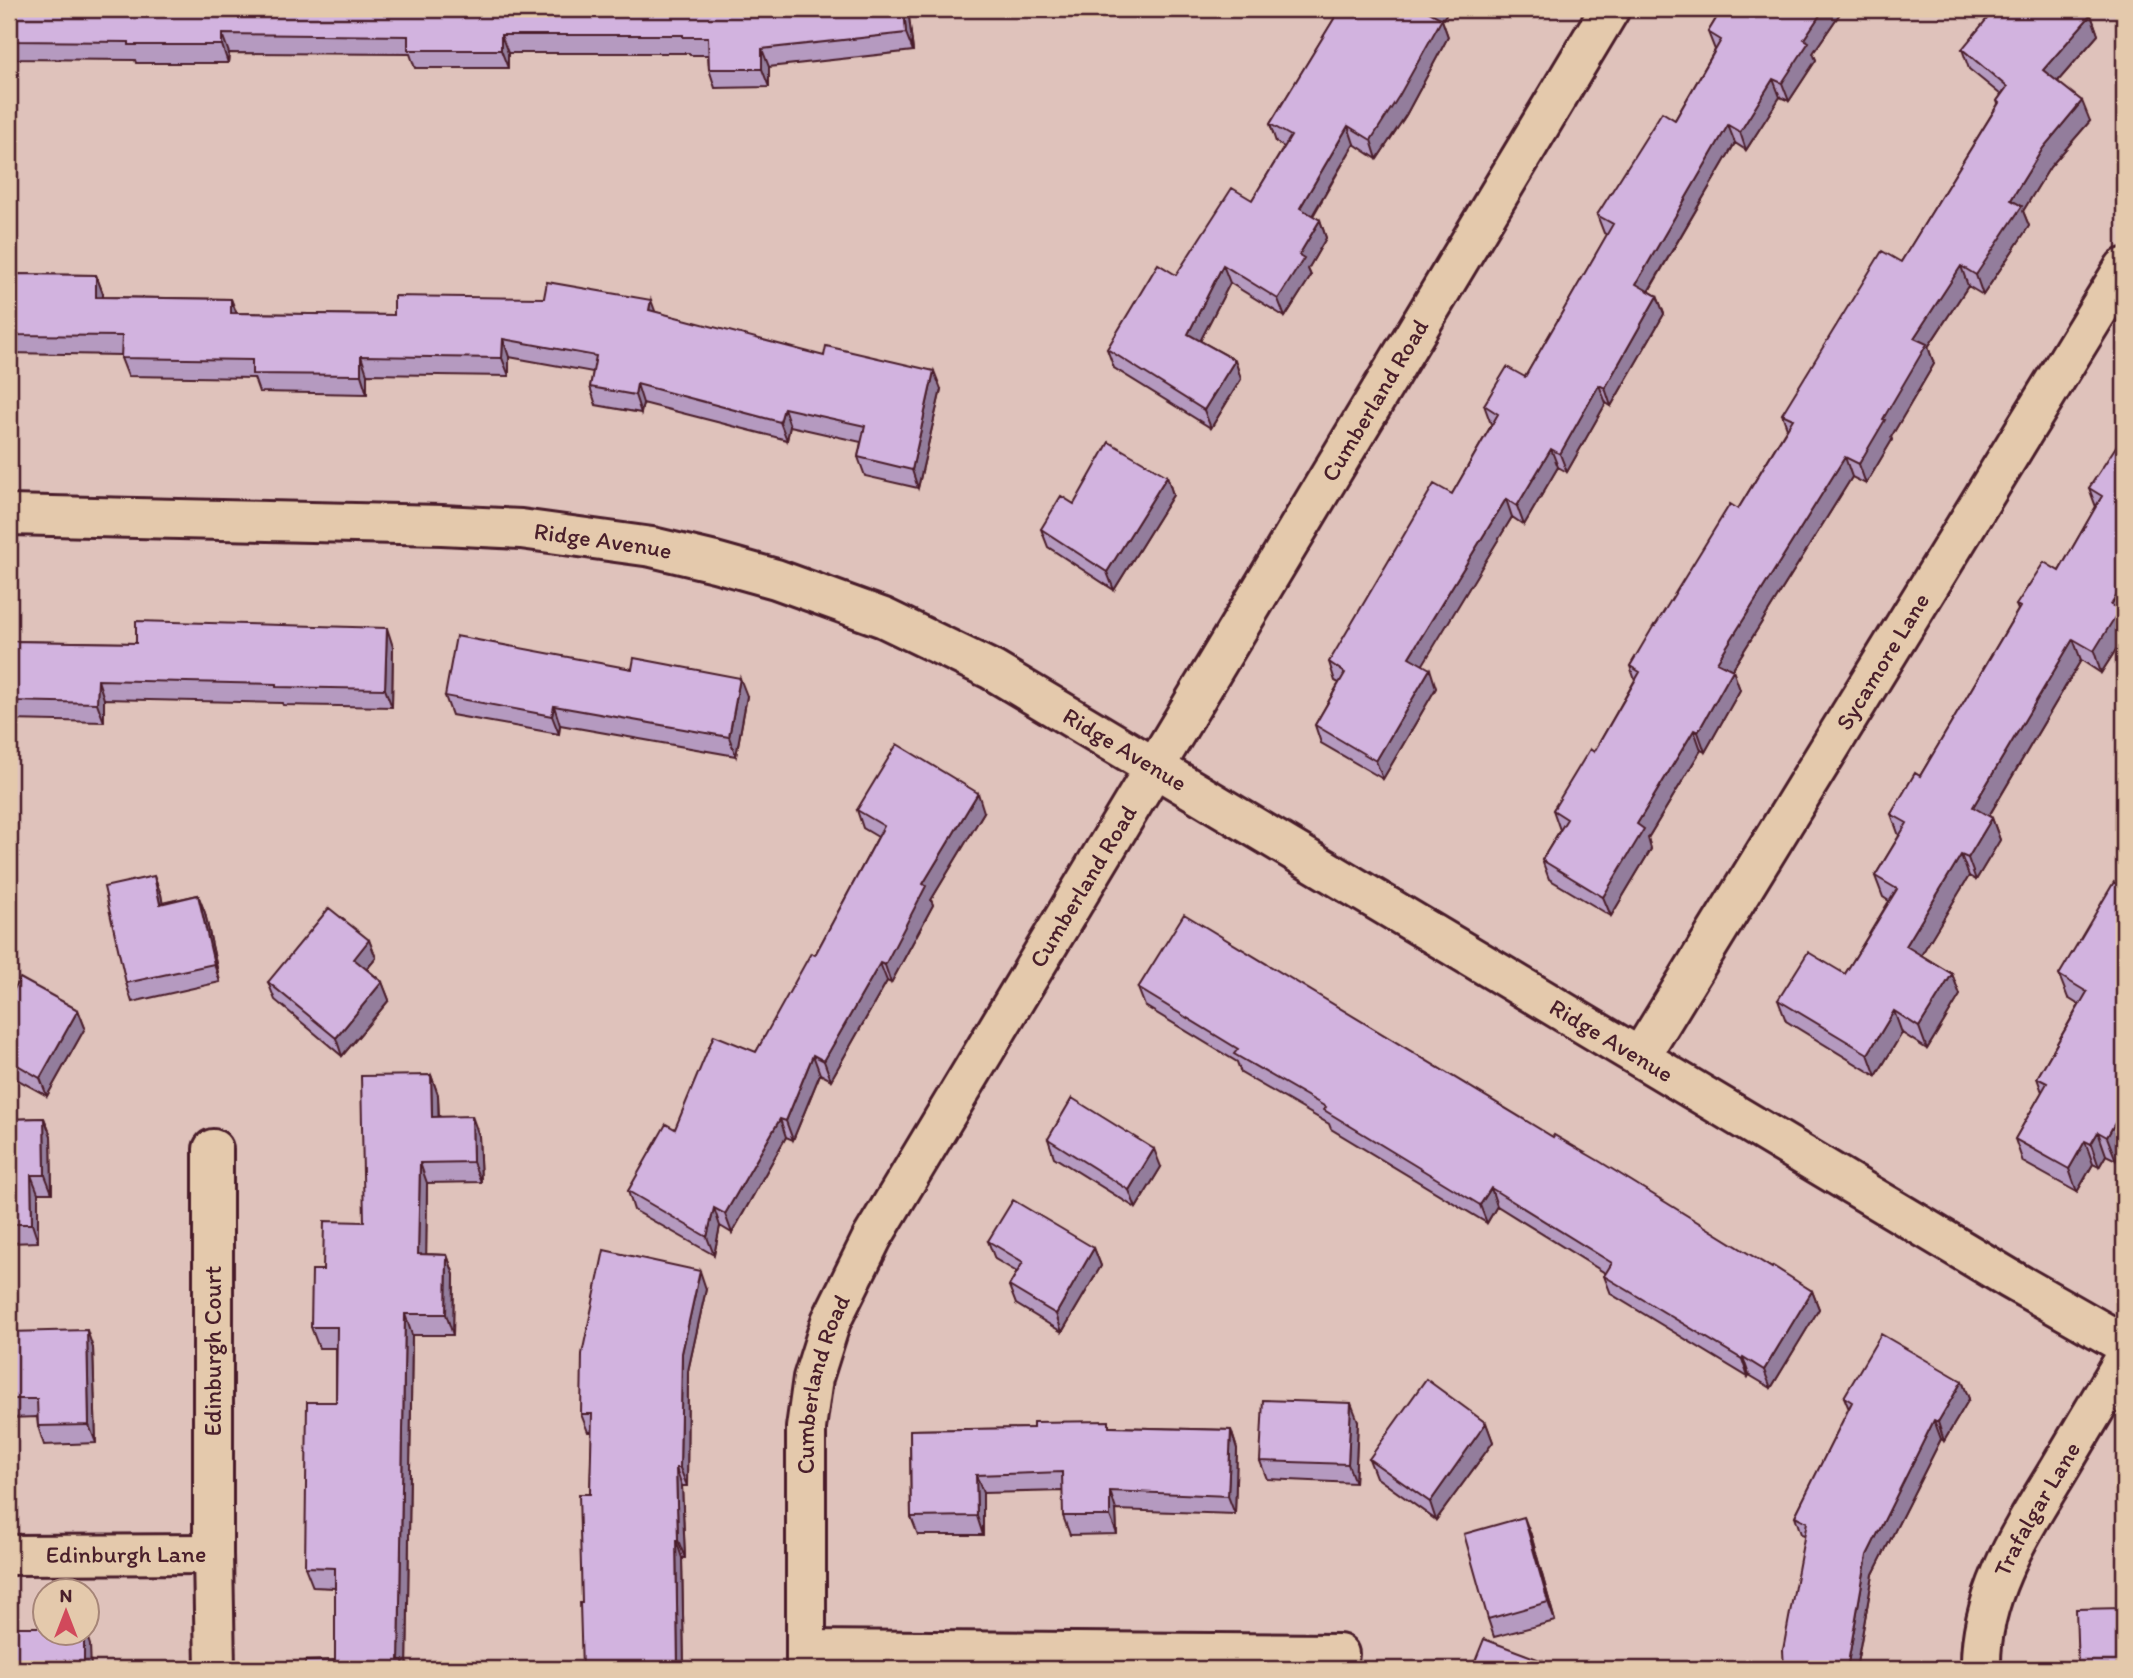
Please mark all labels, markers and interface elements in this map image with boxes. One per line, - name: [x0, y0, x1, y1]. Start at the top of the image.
- street label: Cumberland Road: [1315, 314, 1435, 487]
- street label: Ridge Avenue: [532, 516, 675, 565]
- street label: Sycamore Lane: [1829, 587, 1935, 735]
- street label: Ridge Avenue: [1058, 701, 1192, 797]
- street label: Cumberland Road: [1023, 800, 1143, 973]
- street label: Ridge Avenue: [1544, 992, 1679, 1088]
- street label: Edinburgh Court: [198, 1266, 227, 1436]
- street label: Cumberland Road: [791, 1289, 856, 1474]
- street label: Trafalgar Lane: [1987, 1436, 2086, 1581]
- street label: Edinburgh Lane: [46, 1539, 206, 1569]
- north arrow: [32, 1576, 102, 1646]
- text: N: [60, 1584, 72, 1607]

